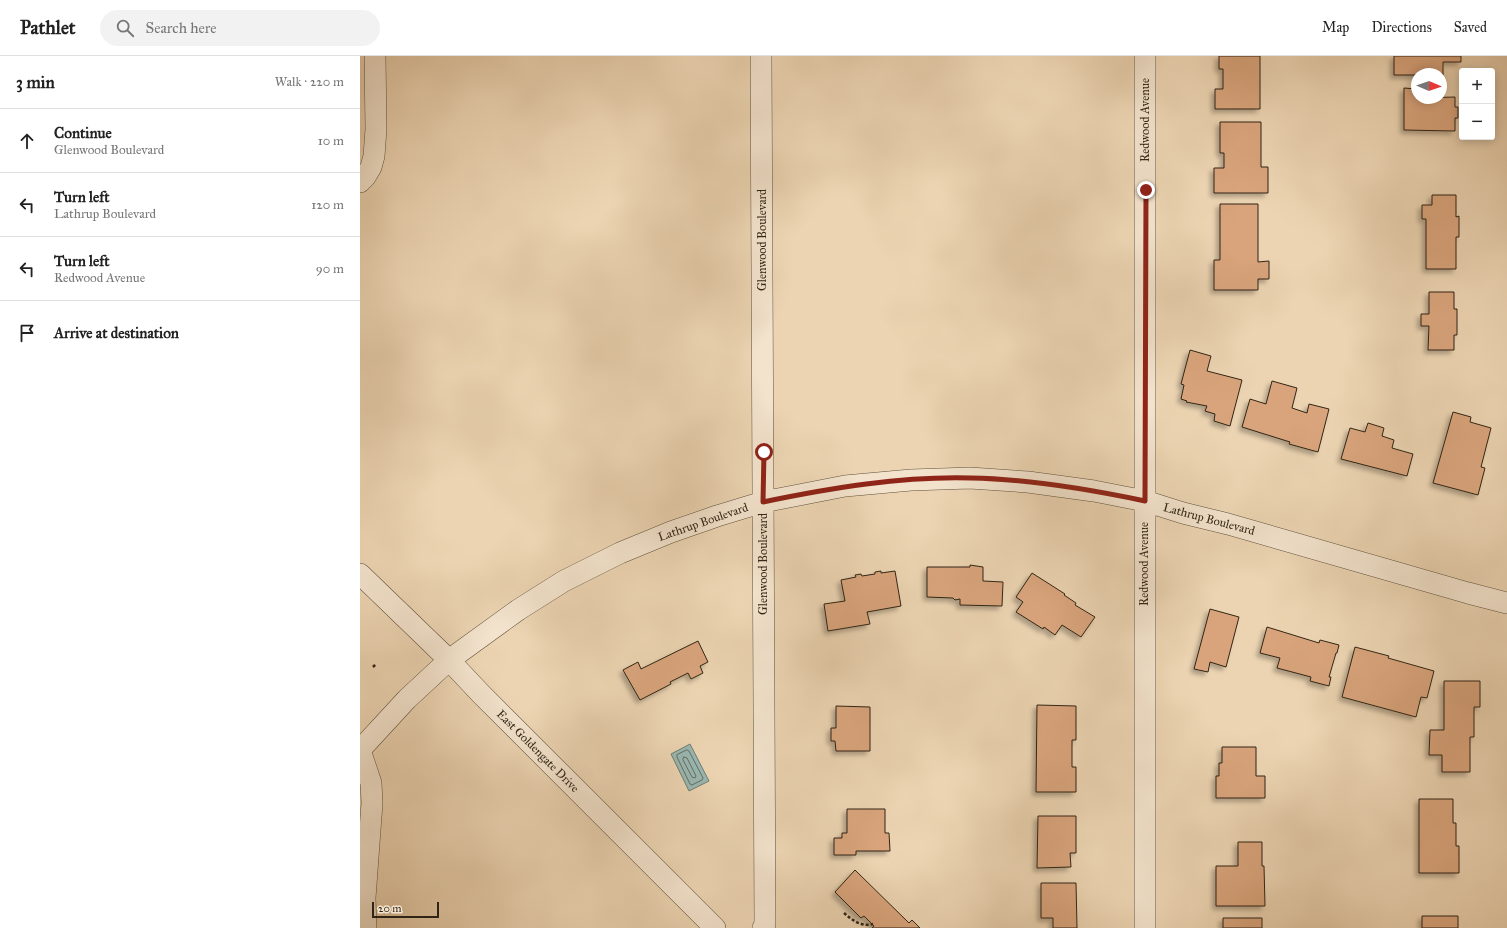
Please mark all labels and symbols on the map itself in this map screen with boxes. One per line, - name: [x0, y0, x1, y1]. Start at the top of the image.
- north arrow: [1411, 68, 1447, 104]
- street label: Redwood Avenue: [1138, 78, 1152, 162]
- route end: [1137, 181, 1155, 199]
- street label: Glenwood Boulevard: [755, 189, 769, 291]
- route start: [755, 443, 773, 461]
- street label: Lathrup Boulevard: [656, 500, 750, 544]
- street label: Lathrup Boulevard: [1162, 500, 1256, 538]
- street label: Glenwood Boulevard: [756, 513, 770, 615]
- street label: Redwood Avenue: [1137, 522, 1151, 606]
- street label: East Goldengate Drive: [493, 707, 582, 796]
- scale bar: [372, 900, 439, 919]

